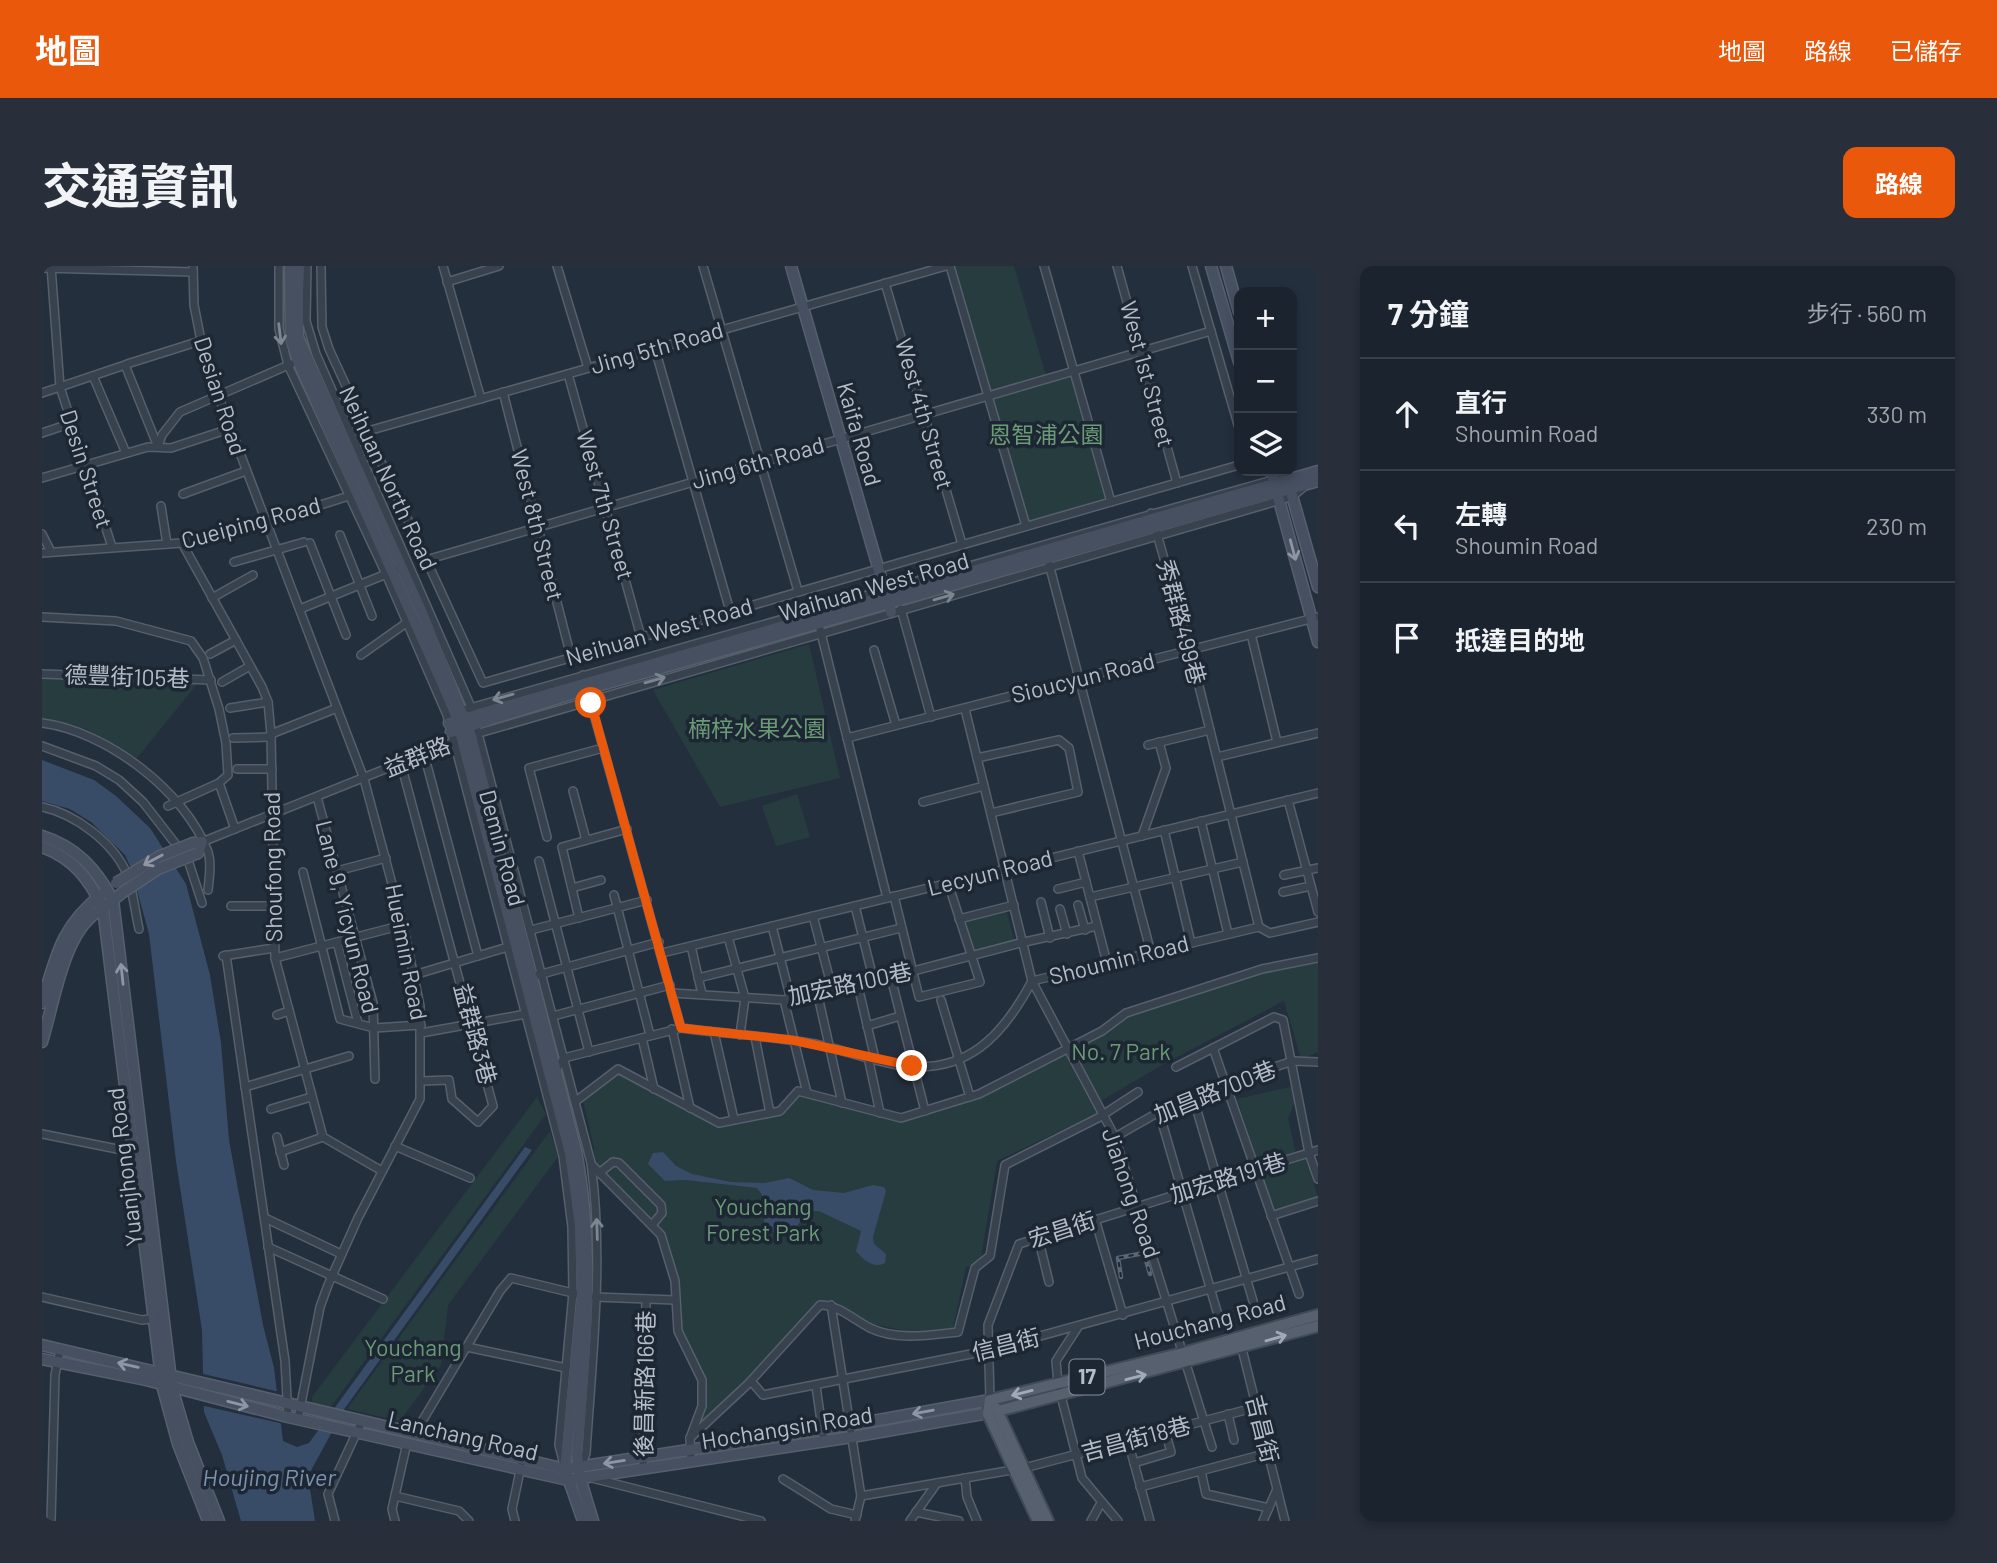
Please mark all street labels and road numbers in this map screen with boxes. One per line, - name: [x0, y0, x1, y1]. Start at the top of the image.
- street label: West 1st Street: [1115, 298, 1181, 450]
- street label: Jing 5th Road: [587, 315, 726, 379]
- street label: Desian Road: [189, 333, 253, 458]
- street label: West 4th Street: [890, 335, 960, 493]
- street label: Kaifa Road: [832, 379, 888, 489]
- street label: Neihuan North Road: [334, 381, 444, 574]
- street label: Desin Street: [55, 406, 119, 531]
- street label: West 7th Street: [571, 427, 641, 583]
- street label: Jing 6th Road: [688, 430, 827, 494]
- street label: West 8th Street: [506, 446, 570, 603]
- street label: Cueiping Road: [178, 490, 323, 554]
- street label: Waihuan West Road: [776, 546, 972, 627]
- street label: 秀群路499巷: [1152, 556, 1212, 687]
- street label: Neihuan West Road: [562, 591, 755, 671]
- street label: Sioucyun Road: [1008, 646, 1157, 708]
- street label: 德豐街105巷: [64, 660, 190, 692]
- street label: 益群路: [379, 730, 454, 782]
- street label: Demin Road: [474, 787, 532, 909]
- street label: Shoufong Road: [257, 792, 287, 942]
- street label: Lane 9, Yicyun Road: [310, 817, 386, 1016]
- street label: Lecyun Road: [924, 843, 1055, 901]
- street label: Hueimin Road: [380, 881, 434, 1022]
- street label: Shoumin Road: [1046, 928, 1192, 990]
- street label: 加宏路100巷: [785, 956, 914, 1010]
- street label: 益群路3巷: [449, 980, 503, 1088]
- street label: 加昌路700巷: [1150, 1054, 1280, 1128]
- street label: Yuanjhong Road: [100, 1086, 148, 1248]
- street label: Jiahong Road: [1097, 1124, 1167, 1261]
- street label: 加宏路191巷: [1166, 1146, 1289, 1208]
- street label: 宏昌街: [1025, 1205, 1099, 1253]
- street label: Houchang Road: [1131, 1287, 1289, 1355]
- street label: 後昌新路166巷: [629, 1310, 659, 1458]
- street label: 信昌街: [969, 1322, 1043, 1366]
- road number: 17: [1070, 1360, 1104, 1394]
- street label: 吉昌街: [1241, 1392, 1285, 1466]
- street label: Hochangsin Road: [699, 1400, 874, 1454]
- street label: Lanchang Road: [385, 1404, 541, 1466]
- street label: 吉昌街18巷: [1078, 1410, 1193, 1466]

